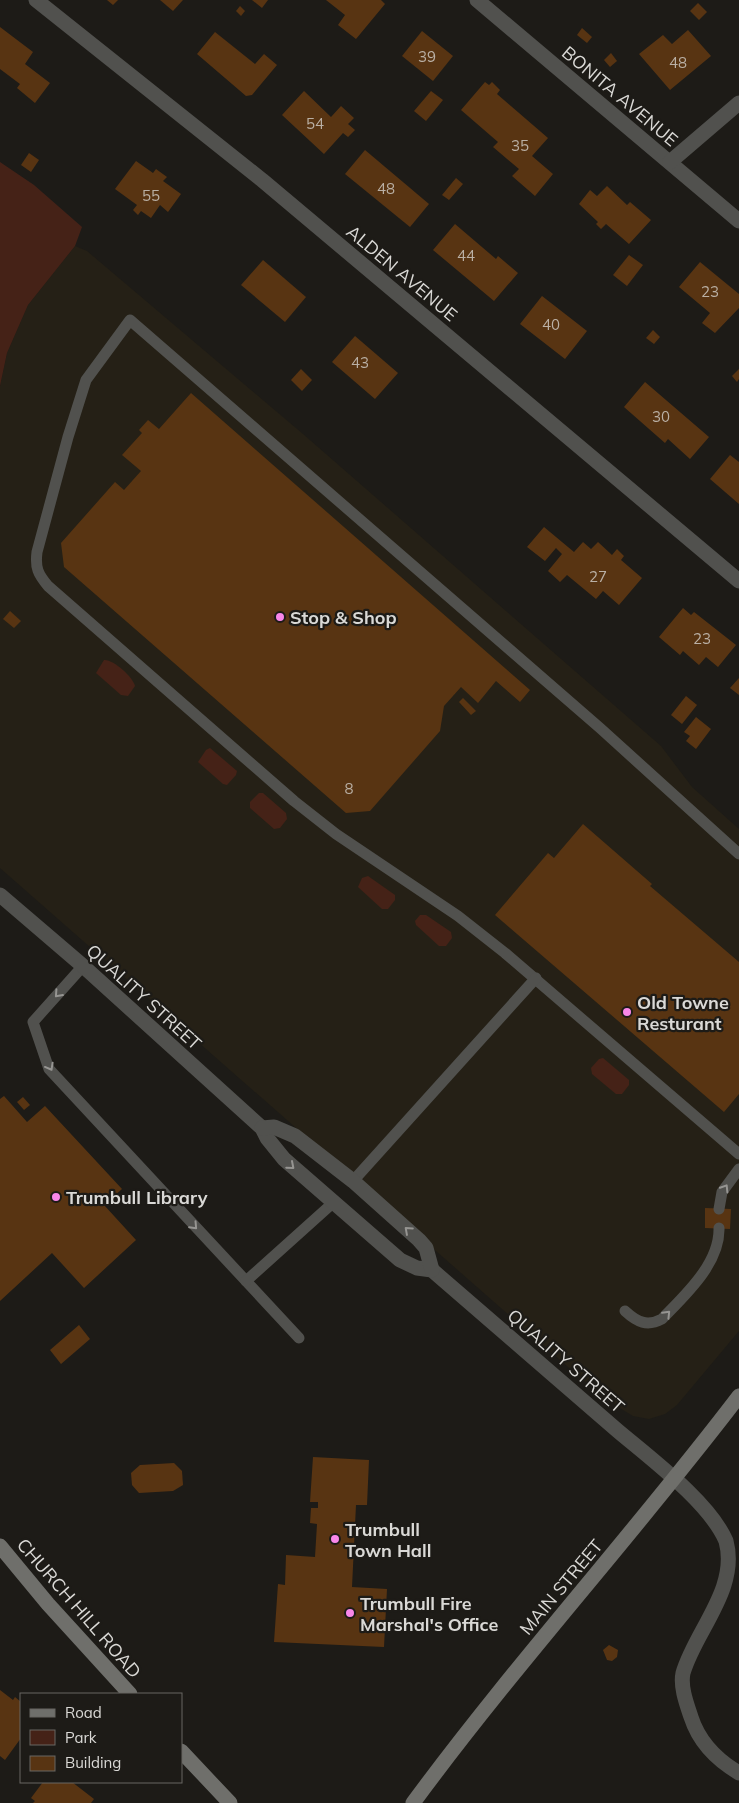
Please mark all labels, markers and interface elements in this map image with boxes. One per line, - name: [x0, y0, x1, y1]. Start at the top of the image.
- street label: BONITA AVENUE: [557, 41, 683, 151]
- house number: 39: [418, 47, 436, 66]
- house number: 48: [669, 53, 687, 72]
- house number: 54: [306, 114, 324, 133]
- house number: 35: [511, 136, 529, 155]
- house number: 48: [377, 179, 395, 198]
- house number: 55: [142, 186, 160, 205]
- street label: ALDEN AVENUE: [342, 220, 462, 326]
- house number: 44: [457, 246, 475, 265]
- house number: 23: [701, 282, 719, 301]
- house number: 40: [542, 315, 560, 334]
- house number: 43: [351, 353, 369, 372]
- house number: 30: [652, 407, 670, 426]
- house number: 27: [589, 567, 607, 586]
- place label: Stop & Shop: [290, 606, 397, 629]
- marker: Stop & Shop: [274, 611, 286, 623]
- house number: 23: [693, 629, 711, 648]
- house number: 8: [344, 779, 354, 798]
- street label: QUALITY STREET: [82, 939, 207, 1055]
- one-way arrow: [55, 988, 64, 997]
- place label: Old Towne Resturant: [637, 991, 729, 1035]
- marker: Old Towne Resturant: [621, 1006, 633, 1018]
- one-way arrow: [44, 1062, 54, 1071]
- one-way arrow: [286, 1160, 295, 1169]
- one-way arrow: [719, 1184, 729, 1193]
- place label: Trumbull Library: [66, 1186, 208, 1209]
- marker: Trumbull Library: [50, 1191, 62, 1203]
- one-way arrow: [188, 1220, 197, 1229]
- one-way arrow: [404, 1226, 413, 1235]
- street label: QUALITY STREET: [503, 1304, 629, 1418]
- one-way arrow: [661, 1310, 670, 1319]
- place label: Trumbull Town Hall: [345, 1518, 431, 1562]
- street label: CHURCH HILL ROAD: [12, 1533, 146, 1683]
- marker: Trumbull Town Hall: [329, 1533, 341, 1545]
- street label: MAIN STREET: [514, 1534, 608, 1639]
- place label: Trumbull Fire Marshal's Office: [360, 1592, 498, 1636]
- marker: Trumbull Fire Marshal's Office: [344, 1607, 356, 1619]
- legend: [20, 1693, 182, 1783]
- text: Road: [65, 1703, 102, 1722]
- text: Park: [65, 1728, 97, 1747]
- text: Building: [65, 1753, 121, 1772]

